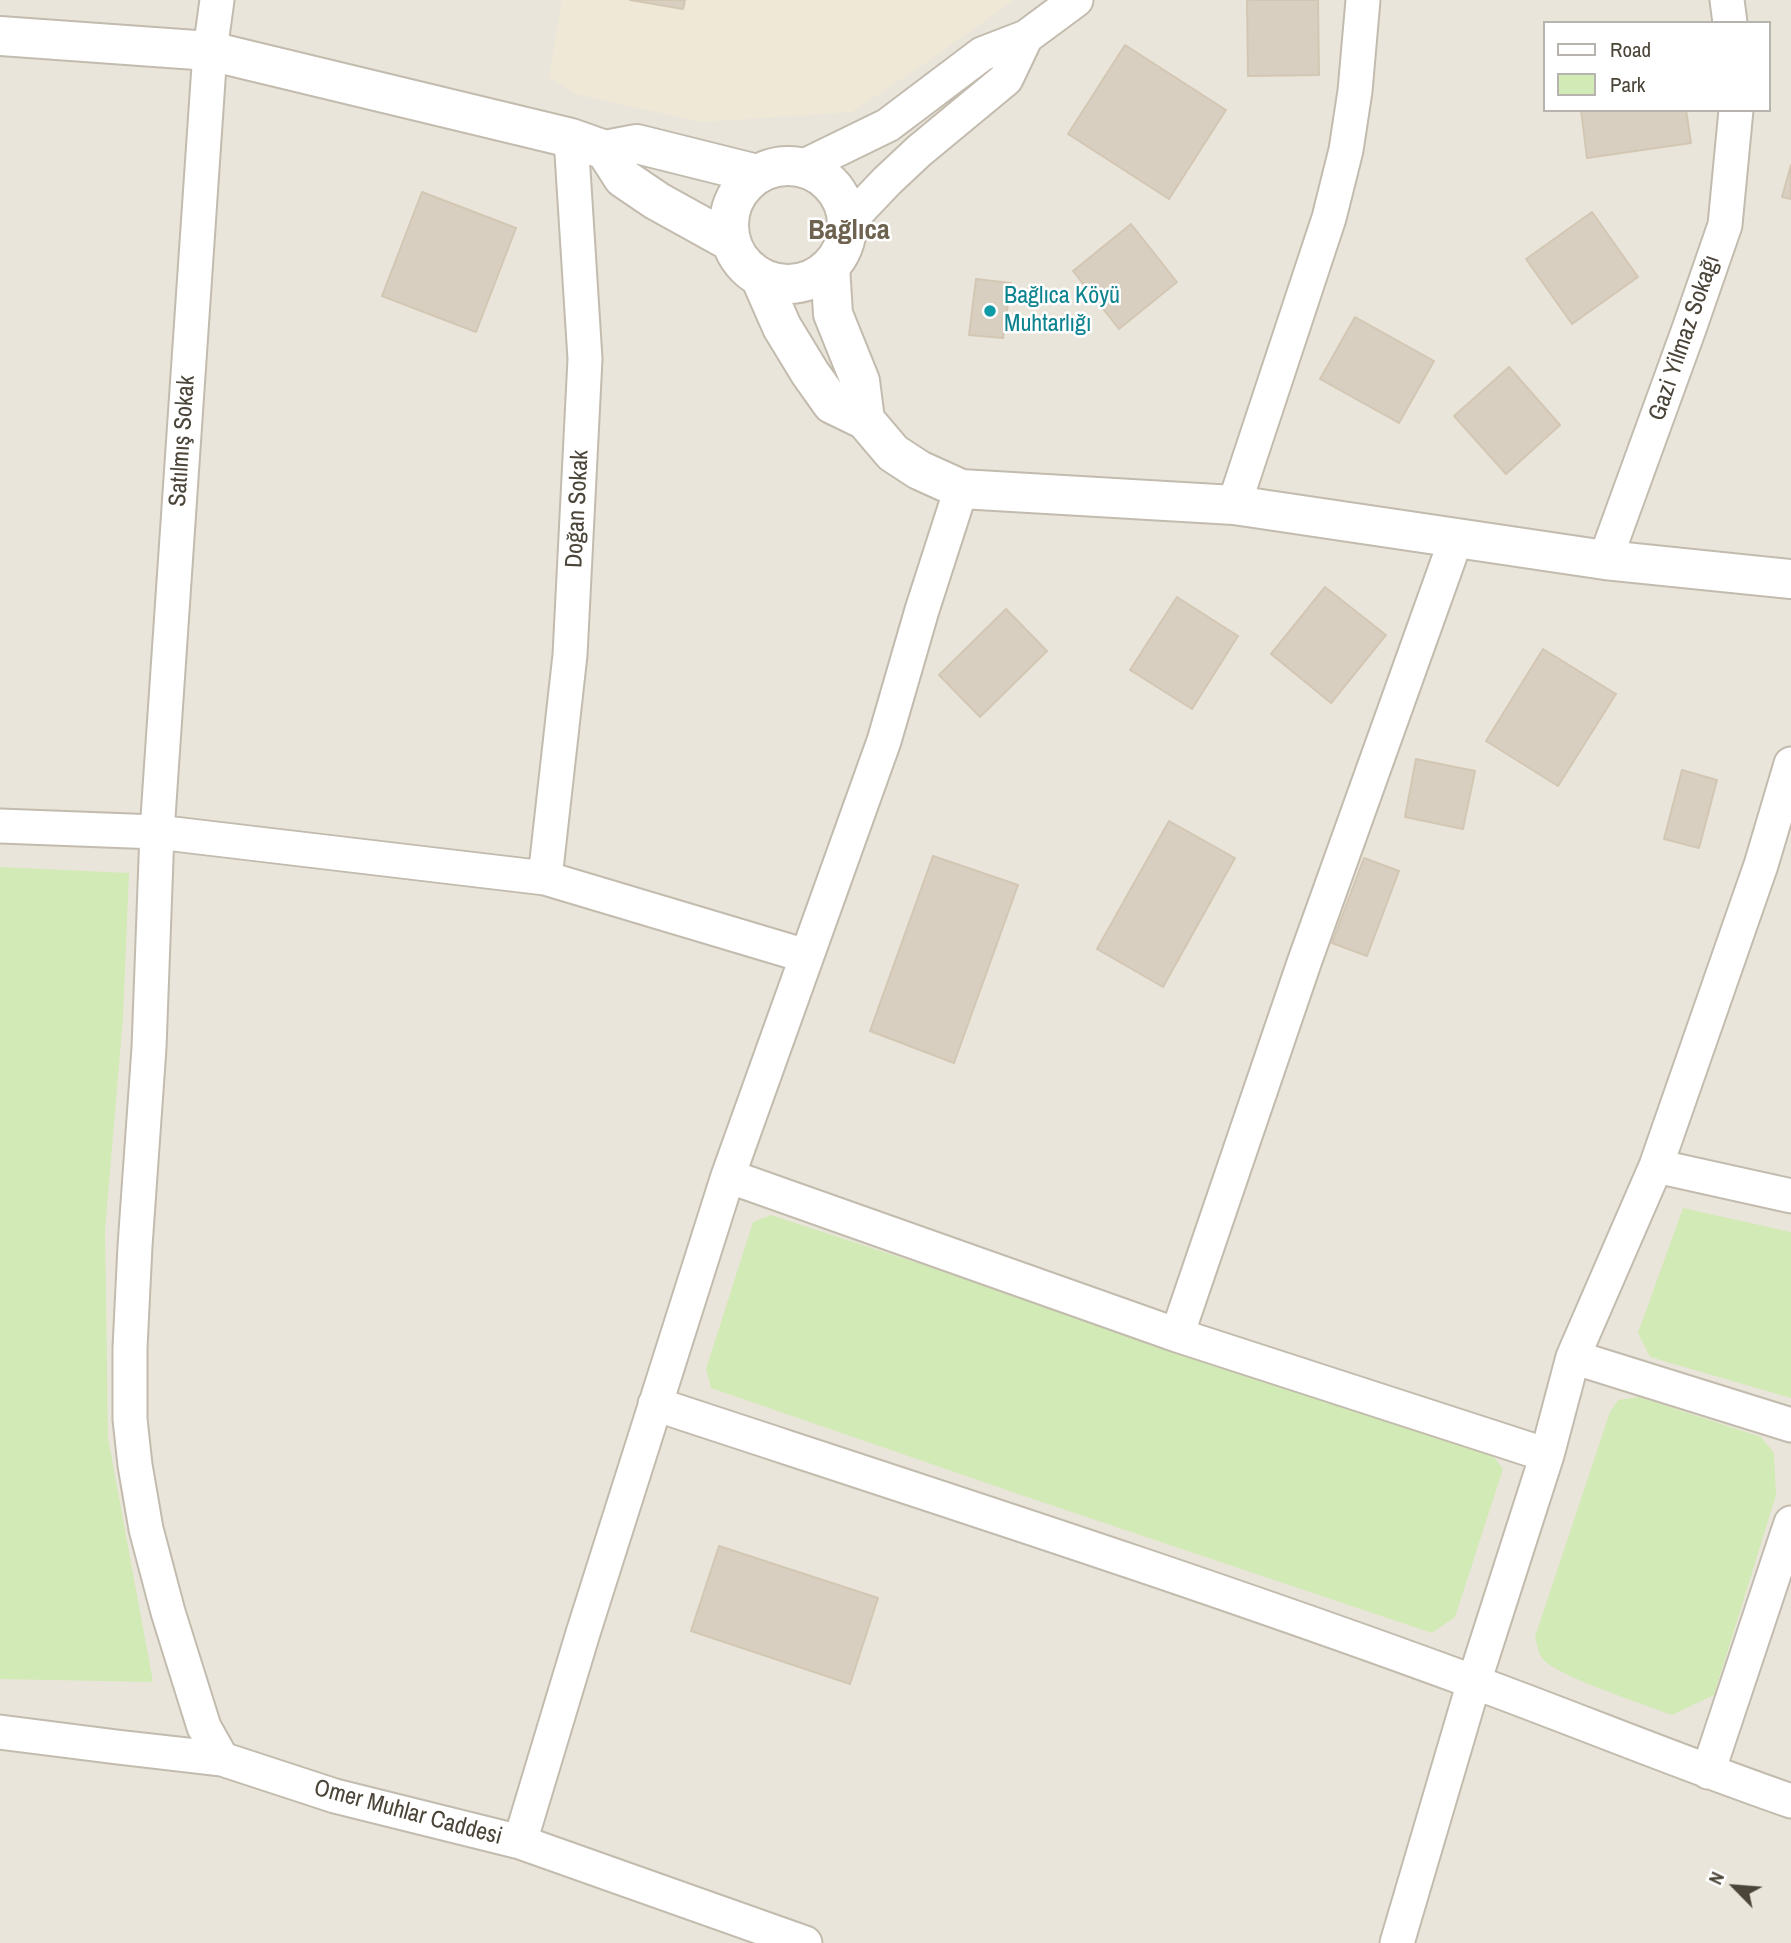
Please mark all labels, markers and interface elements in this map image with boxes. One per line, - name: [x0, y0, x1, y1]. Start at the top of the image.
- legend: [1542, 21, 1770, 112]
- text: Road: [1610, 35, 1651, 64]
- text: Park: [1610, 70, 1645, 99]
- district label: Bağlıca: [808, 214, 890, 248]
- street label: Gazi Yilmaz Sokağı: [1643, 251, 1727, 425]
- place label: Bağlıca Köyü Muhtarlığı: [1004, 283, 1120, 339]
- marker: Bağlıca Köyü Muhtarlığı: [982, 303, 998, 319]
- street label: Satılmış Sokak: [164, 375, 202, 507]
- street label: Doğan Sokak: [561, 449, 595, 569]
- street label: Omer Muhlar Caddesi: [311, 1774, 505, 1852]
- north arrow: [1700, 1852, 1770, 1922]
- text: N: [1702, 1868, 1730, 1889]

